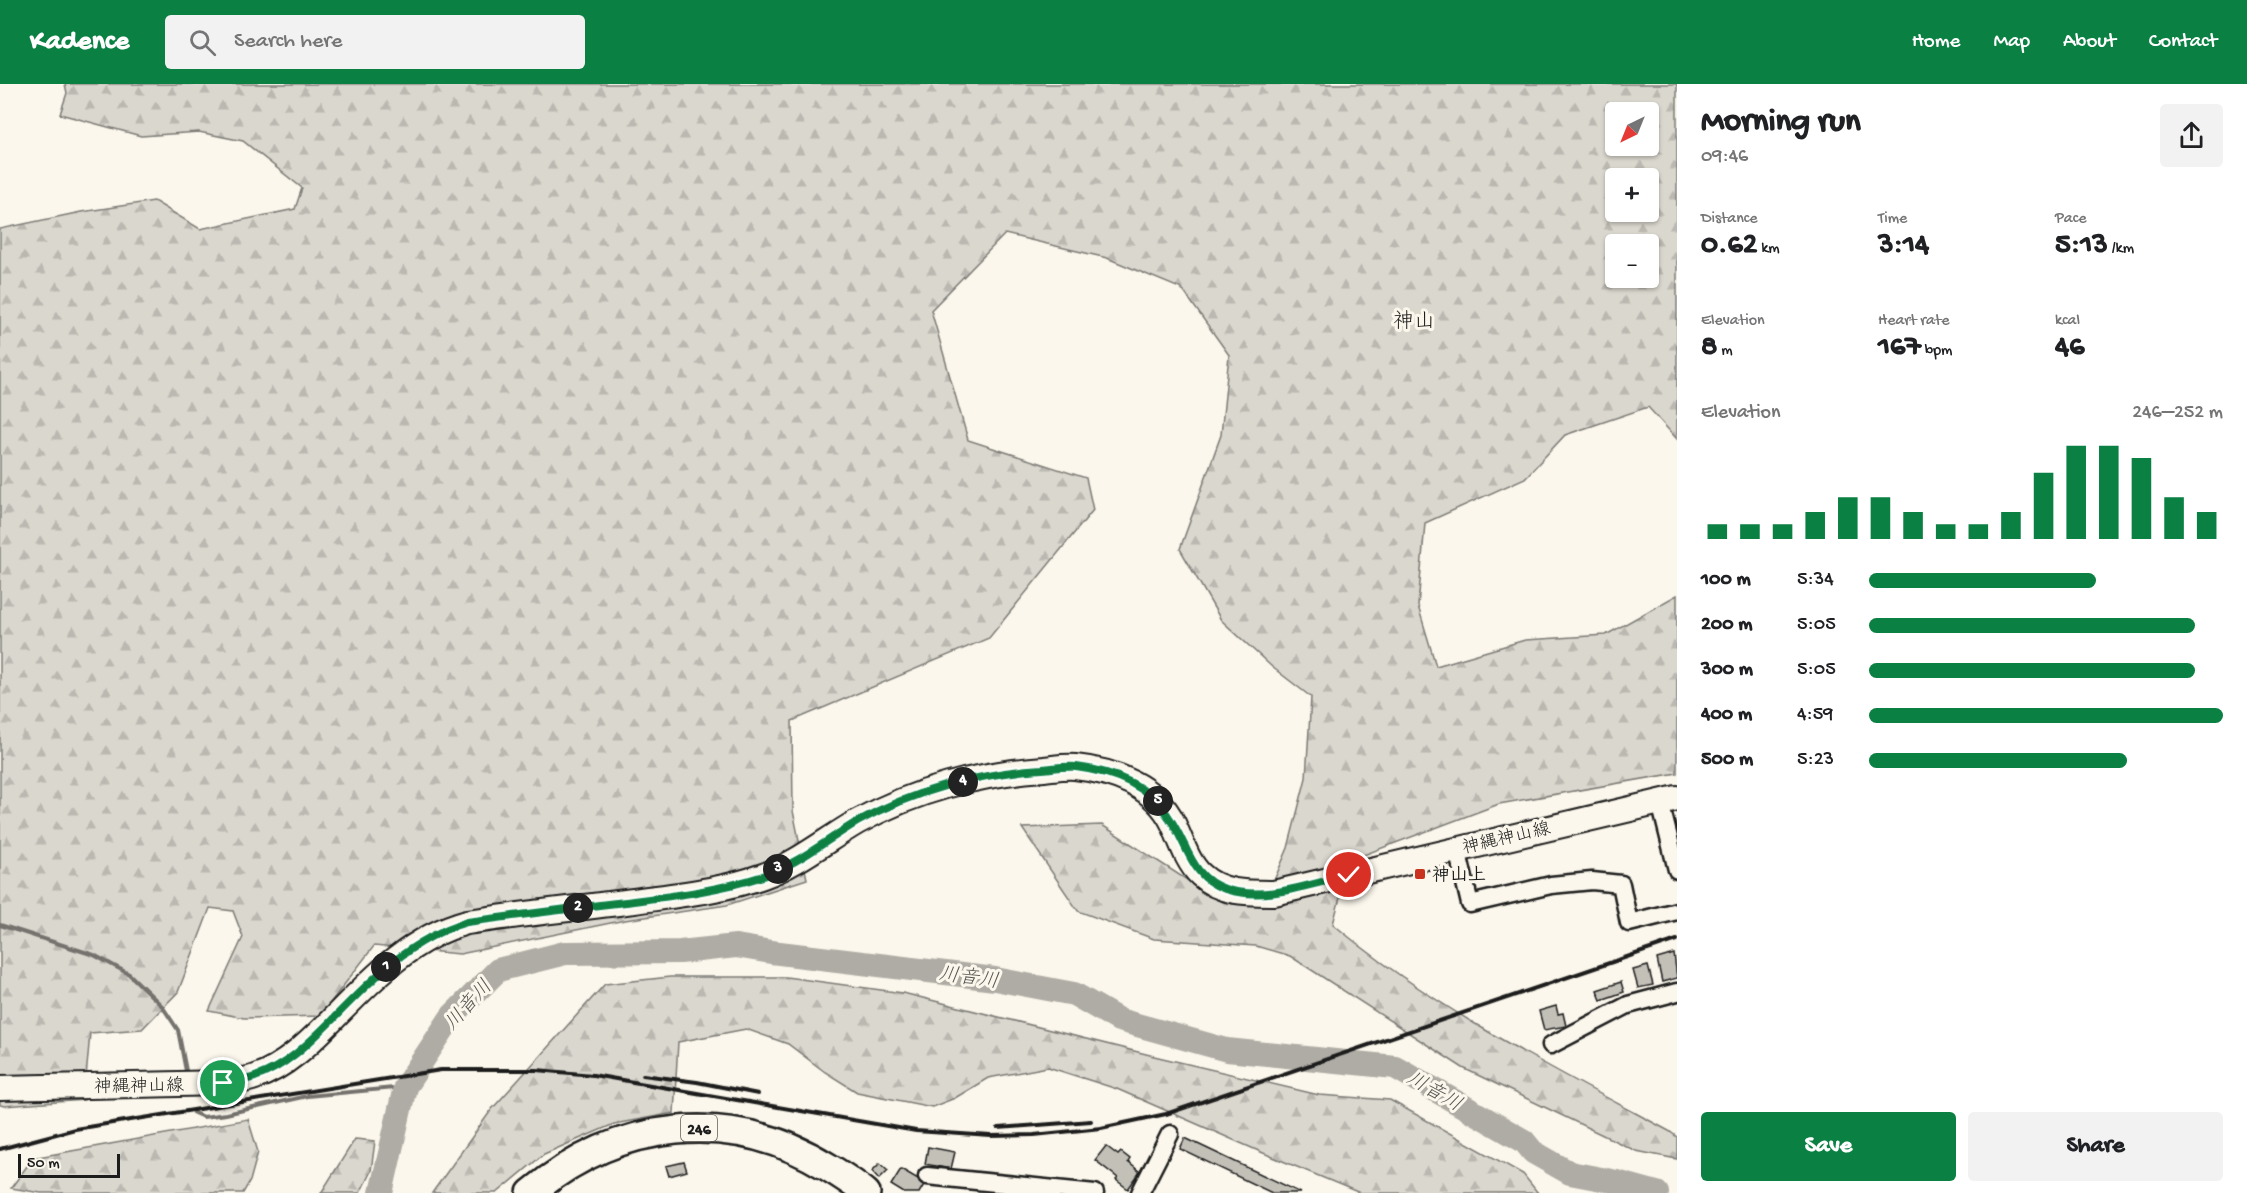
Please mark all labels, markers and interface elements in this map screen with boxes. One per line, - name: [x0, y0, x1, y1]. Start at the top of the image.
- search box: [165, 15, 585, 69]
- text: Kadence: [30, 26, 129, 59]
- icon: search: [186, 26, 219, 59]
- text: Search here: [234, 29, 342, 55]
- text: Home: [1912, 30, 1960, 55]
- text: Map: [1993, 30, 2030, 55]
- text: About: [2063, 30, 2116, 55]
- text: Contact: [2149, 30, 2217, 55]
- north arrow: [1605, 102, 1659, 156]
- map controls: [1605, 102, 1659, 288]
- text: Morning run: [1701, 104, 1861, 142]
- button: share: [2160, 104, 2223, 167]
- text: 09:46: [1701, 146, 1748, 169]
- button: +: [1605, 168, 1659, 222]
- text: Distance: [1701, 210, 1758, 229]
- text: Time: [1878, 210, 1907, 229]
- text: Pace: [2055, 210, 2086, 229]
- text: 0.62: [1701, 229, 1757, 264]
- text: 3:14: [1878, 229, 1929, 264]
- text: 5:13: [2055, 229, 2108, 264]
- button: −: [1605, 234, 1659, 288]
- text: km: [1757, 240, 1780, 259]
- text: /km: [2108, 240, 2134, 259]
- district label: 神山: [1393, 310, 1435, 336]
- text: Elevation: [1701, 312, 1765, 331]
- text: Heart rate: [1878, 312, 1950, 331]
- text: kcal: [2055, 312, 2080, 331]
- text: 8: [1701, 331, 1717, 366]
- text: 167: [1878, 331, 1921, 366]
- text: 46: [2055, 331, 2084, 366]
- text: m: [1717, 342, 1733, 361]
- text: bpm: [1921, 342, 1952, 361]
- text: Elevation: [1701, 402, 1781, 425]
- text: 246–252 m: [2132, 402, 2223, 425]
- text: 100 m: [1701, 569, 1751, 592]
- text: 5:34: [1797, 569, 1834, 592]
- text: 200 m: [1701, 614, 1752, 637]
- text: 5:05: [1797, 614, 1836, 637]
- text: 300 m: [1701, 659, 1753, 682]
- text: 5:05: [1797, 659, 1836, 682]
- text: 400 m: [1701, 704, 1752, 727]
- text: 4:59: [1797, 704, 1833, 727]
- text: 500 m: [1701, 749, 1753, 772]
- text: 5:23: [1797, 749, 1834, 772]
- pin: 4: [948, 767, 978, 797]
- text: 4: [959, 772, 967, 791]
- pin: 5: [1143, 786, 1173, 816]
- text: 5: [1154, 791, 1162, 810]
- street label: 神縄神山線: [1460, 818, 1553, 860]
- pin: [1323, 849, 1374, 900]
- pin: 3: [763, 854, 793, 884]
- icon: check: [1332, 858, 1365, 891]
- text: 3: [774, 859, 782, 878]
- place label: 神山上: [1432, 865, 1486, 887]
- marker: 神山上: [1413, 867, 1427, 881]
- pin: 2: [563, 893, 593, 923]
- text: 2: [574, 898, 582, 917]
- pin: 1: [371, 952, 401, 982]
- text: 1: [383, 957, 389, 976]
- water label: 川音川: [937, 962, 1000, 995]
- water label: 川音川: [439, 975, 498, 1036]
- pin: [197, 1057, 248, 1108]
- icon: arrive: [206, 1066, 239, 1099]
- water label: 川音川: [1402, 1066, 1466, 1118]
- street label: 神縄神山線: [94, 1075, 184, 1099]
- button: Save: [1701, 1112, 1956, 1181]
- button: Share: [1968, 1112, 2223, 1181]
- road number: 246: [681, 1115, 717, 1141]
- scale bar: [18, 1151, 120, 1178]
- text: 50 m: [27, 1155, 60, 1174]

